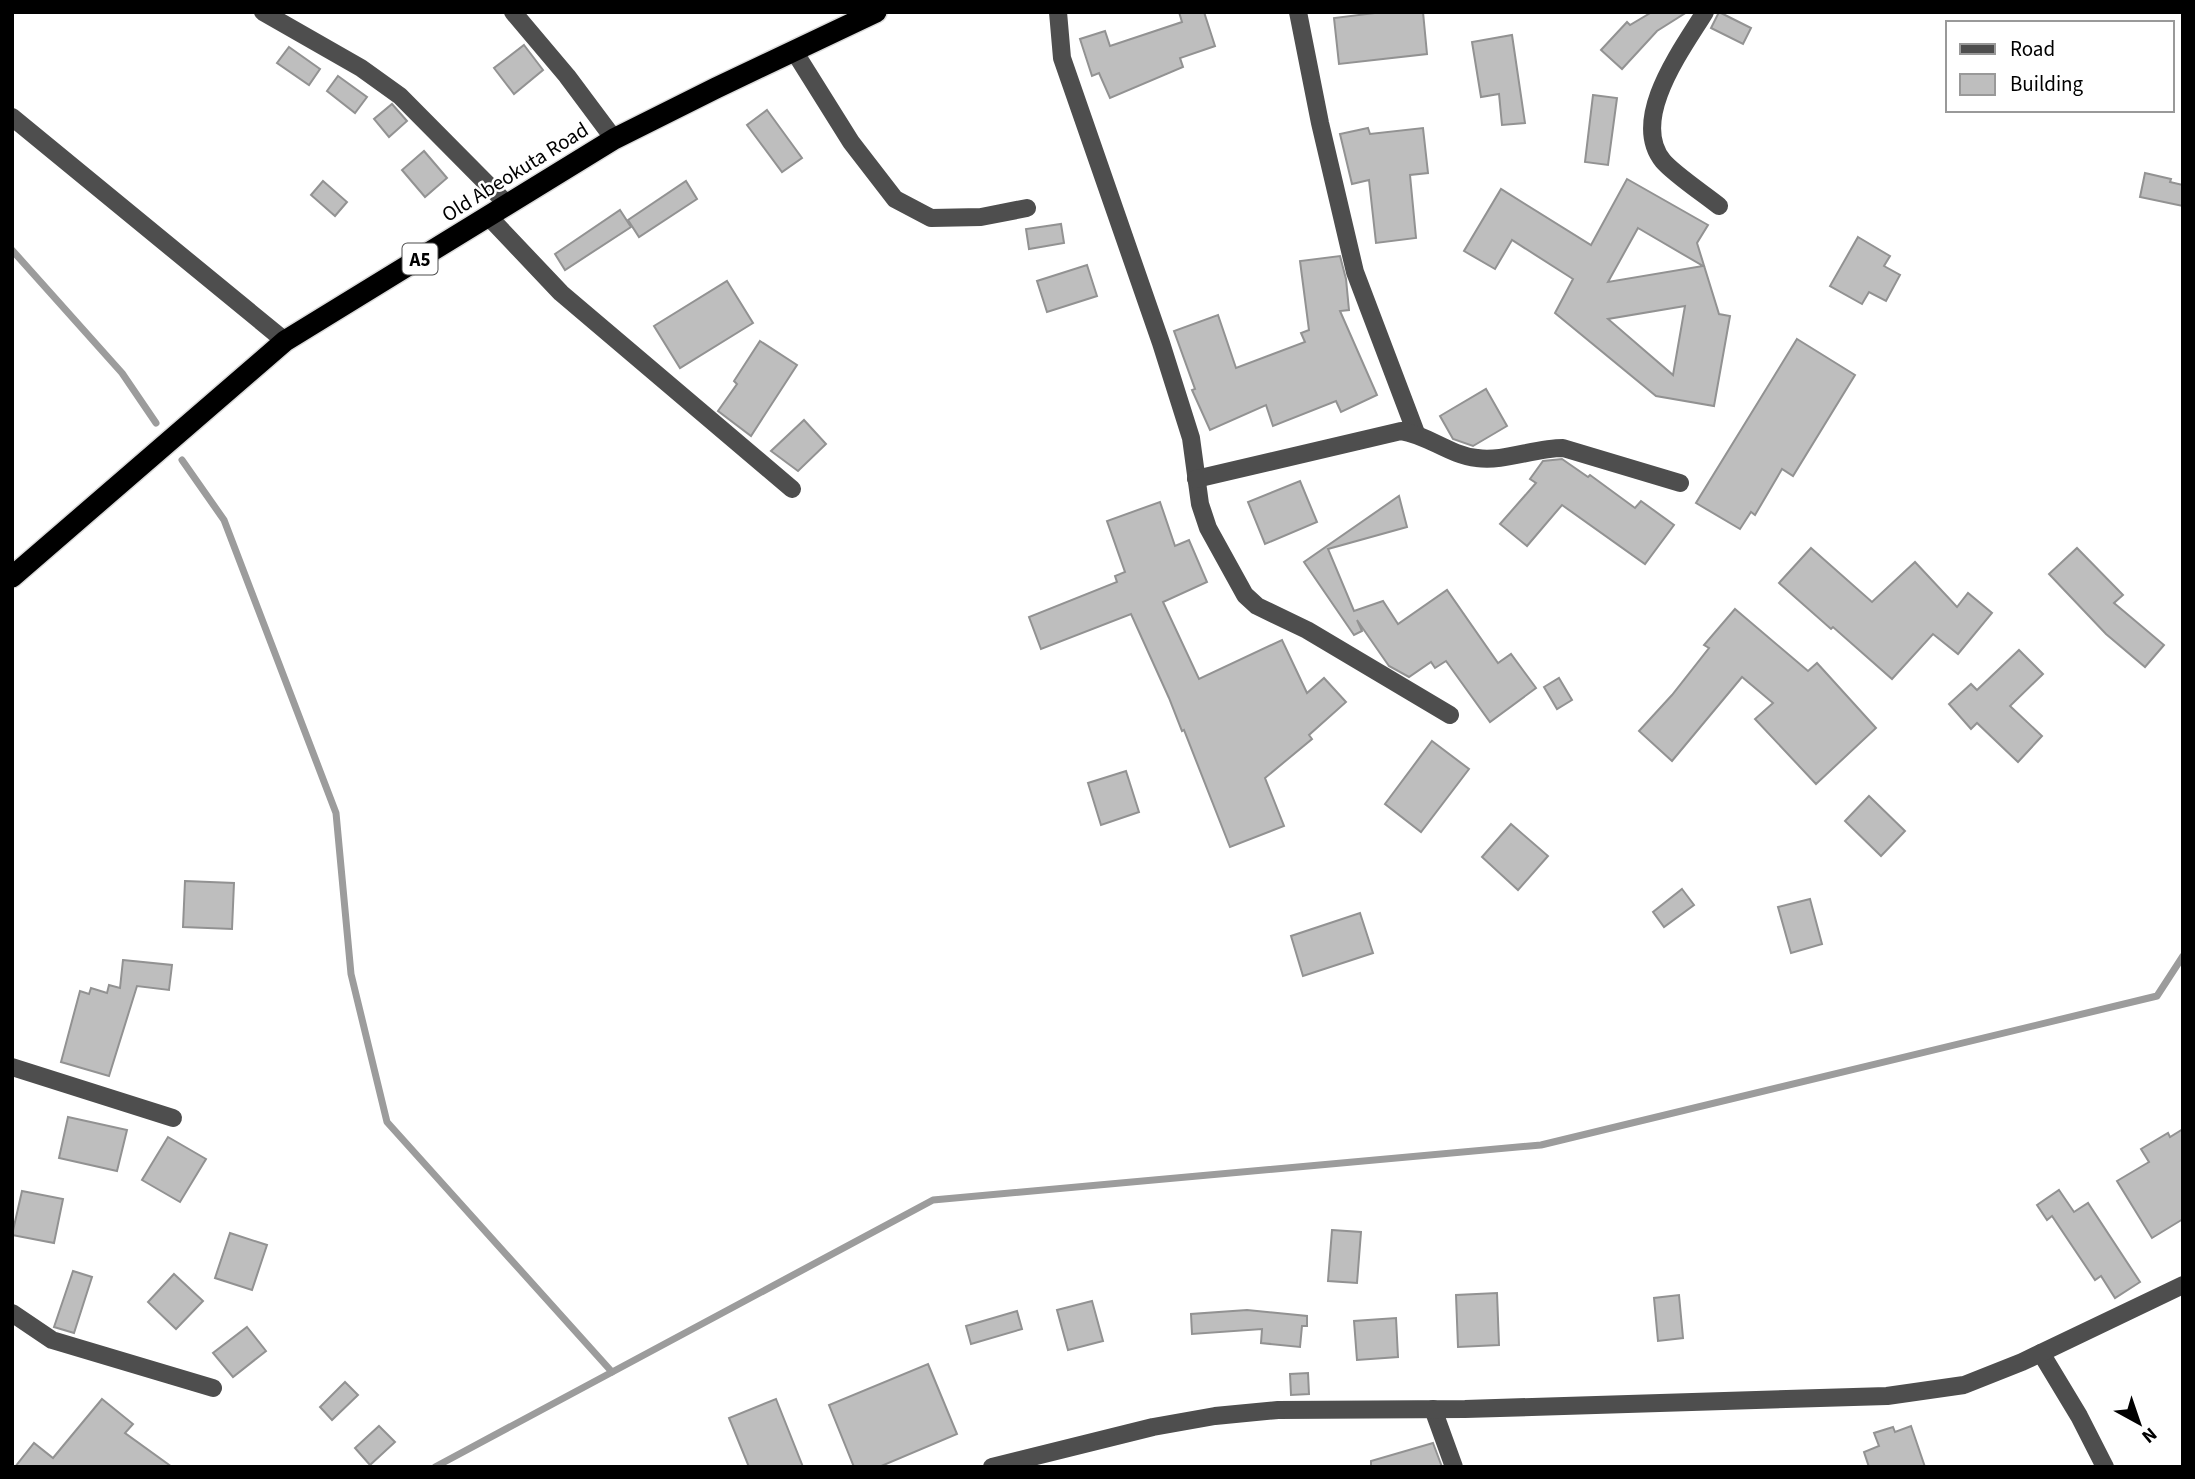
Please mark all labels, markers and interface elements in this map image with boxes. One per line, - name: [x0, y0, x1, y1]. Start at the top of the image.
- legend: [1946, 21, 2174, 112]
- text: Road: [2010, 34, 2055, 64]
- text: Building: [2010, 69, 2084, 99]
- street label: Old Abeokuta Road: [436, 115, 594, 229]
- road number: A5: [402, 244, 438, 274]
- north arrow: [2104, 1388, 2174, 1458]
- text: N: [2135, 1420, 2162, 1449]

